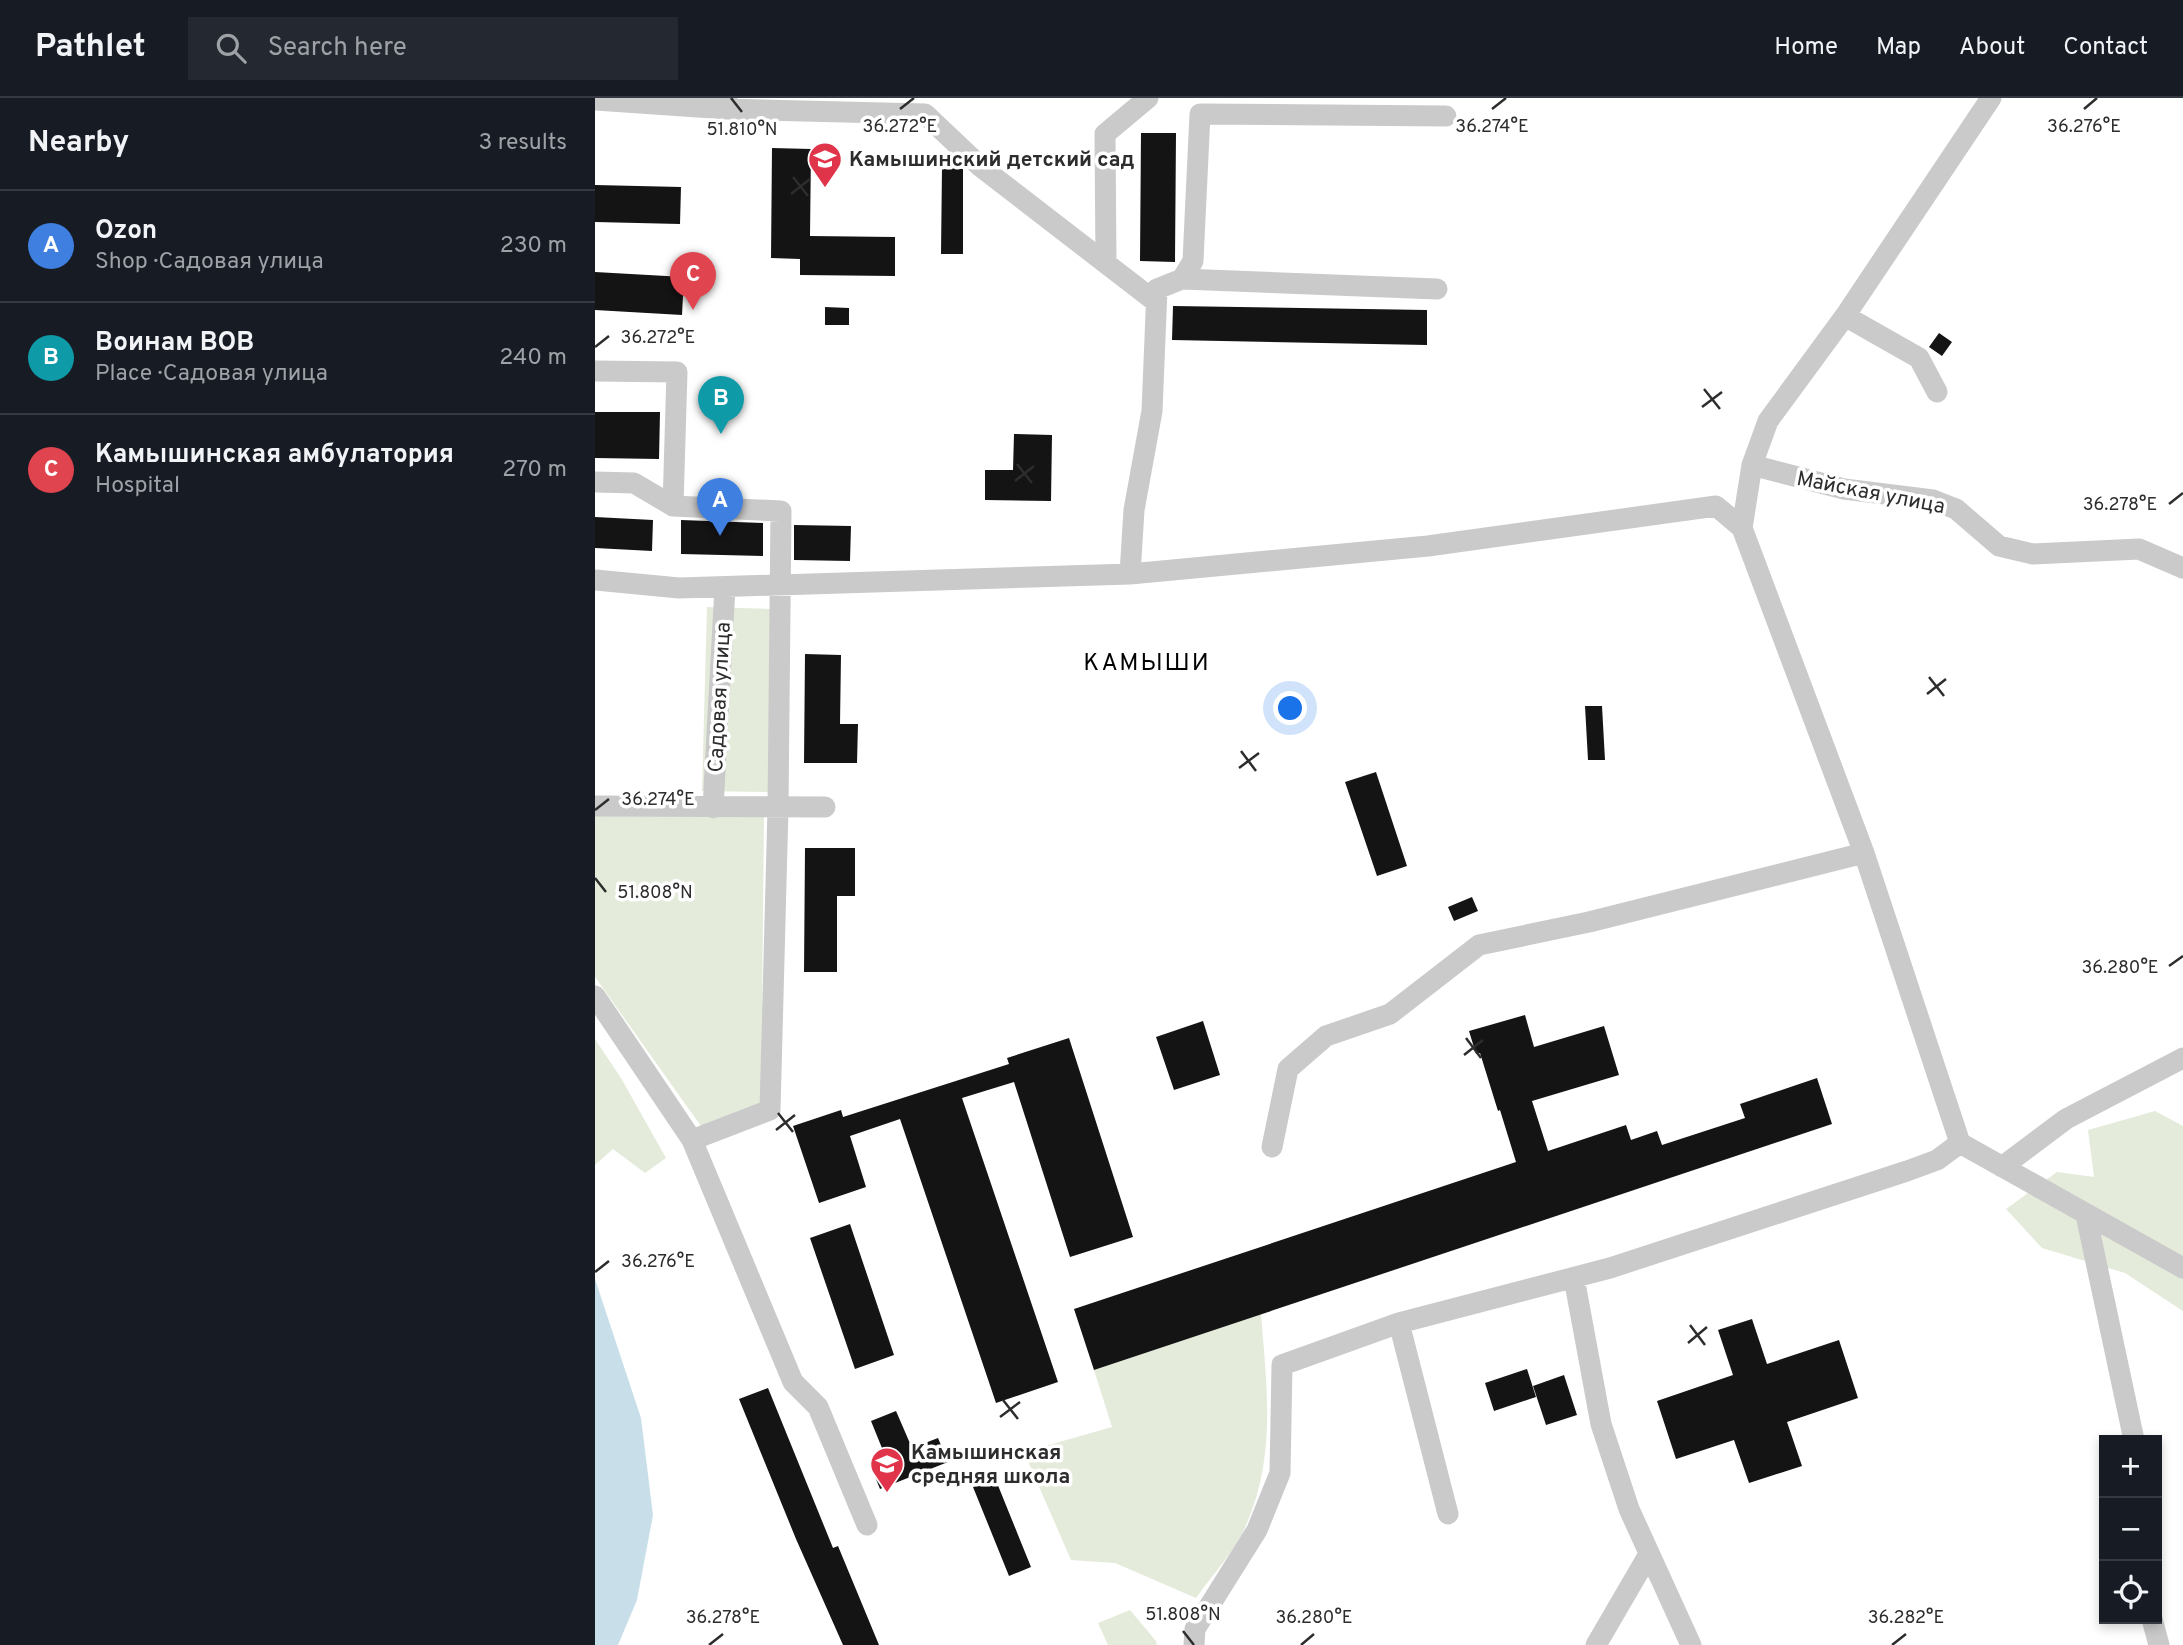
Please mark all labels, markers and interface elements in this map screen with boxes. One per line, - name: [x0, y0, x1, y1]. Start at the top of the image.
- search box: [188, 17, 678, 80]
- text: Pathlet: [35, 27, 146, 69]
- icon: search: [212, 29, 250, 67]
- text: Search here: [268, 32, 407, 65]
- text: Home: [1774, 33, 1838, 63]
- text: Map: [1876, 33, 1921, 63]
- text: About: [1959, 33, 2025, 63]
- text: Contact: [2063, 33, 2148, 63]
- text: 36.272°E: [863, 116, 937, 139]
- text: 36.274°E: [1455, 116, 1529, 139]
- text: 36.276°E: [2047, 116, 2121, 139]
- text: 51.810°N: [706, 119, 778, 142]
- text: Nearby: [28, 125, 129, 162]
- text: 3 results: [478, 129, 567, 158]
- school or university icon: Камышинский детский сад: [806, 140, 844, 189]
- place label: Камышинский детский сад: [849, 147, 1135, 174]
- text: Ozon: [95, 215, 157, 248]
- text: A: [43, 232, 59, 261]
- text: 230 m: [500, 232, 567, 261]
- text: Shop · Садовая улица: [95, 248, 324, 277]
- pin: C: [670, 252, 716, 310]
- text: Воинам ВОВ: [95, 327, 254, 360]
- text: 36.272°E: [621, 327, 695, 350]
- text: B: [43, 344, 59, 373]
- text: 240 m: [499, 344, 567, 373]
- text: Place · Садовая улица: [95, 360, 328, 389]
- pin: B: [698, 376, 744, 434]
- text: Камышинская амбулатория: [95, 439, 454, 472]
- text: C: [44, 456, 58, 485]
- text: 270 m: [502, 456, 567, 485]
- street label: Майская улица: [1794, 466, 1947, 521]
- text: Hospital: [95, 472, 180, 501]
- pin: A: [697, 478, 743, 536]
- text: 36.278°E: [2083, 494, 2157, 517]
- street label: Садовая улица: [703, 621, 738, 773]
- district label: КАМЫШИ: [1083, 649, 1211, 679]
- your location: [1273, 691, 1307, 725]
- text: 36.274°E: [621, 789, 695, 812]
- text: 51.808°N: [617, 882, 693, 905]
- text: 36.280°E: [2081, 957, 2159, 980]
- text: 36.276°E: [621, 1251, 695, 1274]
- map controls: [2099, 1435, 2162, 1624]
- button: +: [2099, 1435, 2162, 1498]
- place label: Камышинская средняя школа: [911, 1440, 1070, 1491]
- school or university icon: Камышинская средняя школа: [868, 1445, 906, 1494]
- button: −: [2099, 1498, 2162, 1561]
- button: locate: [2099, 1561, 2162, 1624]
- text: 51.808°N: [1145, 1604, 1221, 1627]
- text: 36.278°E: [686, 1607, 760, 1630]
- text: 36.280°E: [1275, 1607, 1353, 1630]
- text: 36.282°E: [1868, 1607, 1944, 1630]

